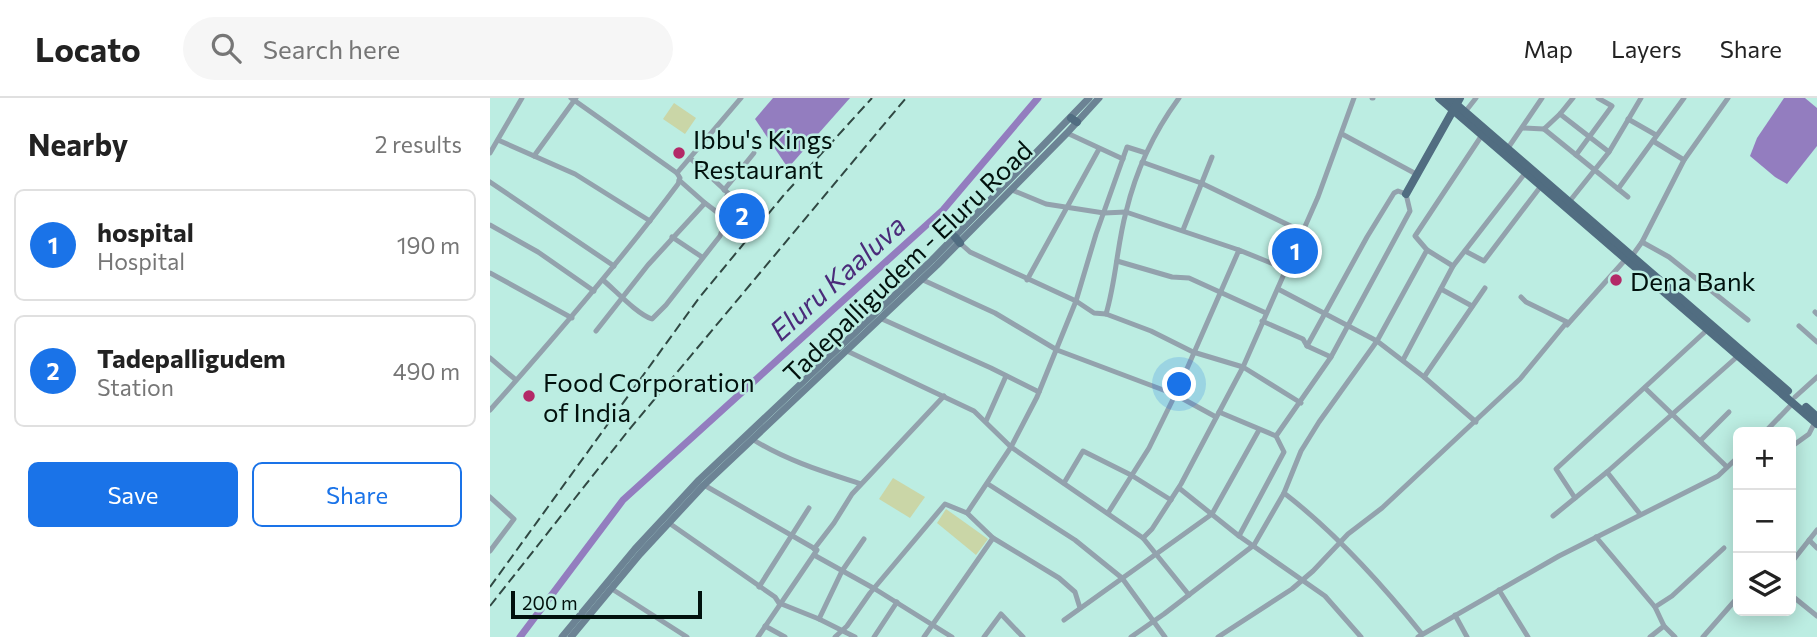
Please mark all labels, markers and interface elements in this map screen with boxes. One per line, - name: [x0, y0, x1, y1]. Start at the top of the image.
- search box: [183, 17, 673, 80]
- text: Locato: [35, 28, 141, 69]
- icon: search: [207, 29, 245, 67]
- text: Search here: [263, 33, 400, 64]
- text: Map: [1524, 34, 1573, 63]
- text: Layers: [1611, 34, 1682, 63]
- text: Share: [1720, 34, 1782, 63]
- place label: Ibbu's Kings Restaurant: [693, 123, 833, 184]
- text: Nearby: [28, 125, 128, 162]
- text: 2 results: [375, 130, 462, 158]
- street label: Tadepalligudem - Eluru Road: [776, 134, 1038, 388]
- marker: Ibbu's Kings Restaurant: [671, 145, 687, 161]
- pin: 2: [719, 190, 765, 242]
- water label: Eluru Kaaluva: [762, 207, 912, 347]
- text: hospital: [97, 216, 194, 247]
- pin: 1: [1272, 225, 1318, 277]
- text: 1: [48, 231, 58, 259]
- text: 190 m: [397, 231, 460, 259]
- text: Hospital: [97, 247, 185, 275]
- place label: Dena Bank: [1630, 265, 1756, 296]
- marker: Dena Bank: [1608, 272, 1624, 288]
- text: Tadepalligudem: [97, 342, 286, 373]
- text: 2: [46, 357, 60, 385]
- text: 490 m: [393, 357, 460, 385]
- place label: Food Corporation of India: [543, 366, 755, 427]
- your location: [1162, 367, 1196, 401]
- text: Station: [97, 373, 174, 401]
- marker: Food Corporation of India: [521, 388, 537, 404]
- map controls: [1733, 427, 1796, 616]
- button: +: [1733, 427, 1796, 490]
- button: Save: [28, 462, 238, 527]
- button: Share: [252, 462, 462, 527]
- button: −: [1733, 490, 1796, 553]
- button: layers: [1733, 553, 1796, 616]
- scale bar: [511, 588, 702, 620]
- text: 200 m: [522, 591, 578, 614]

